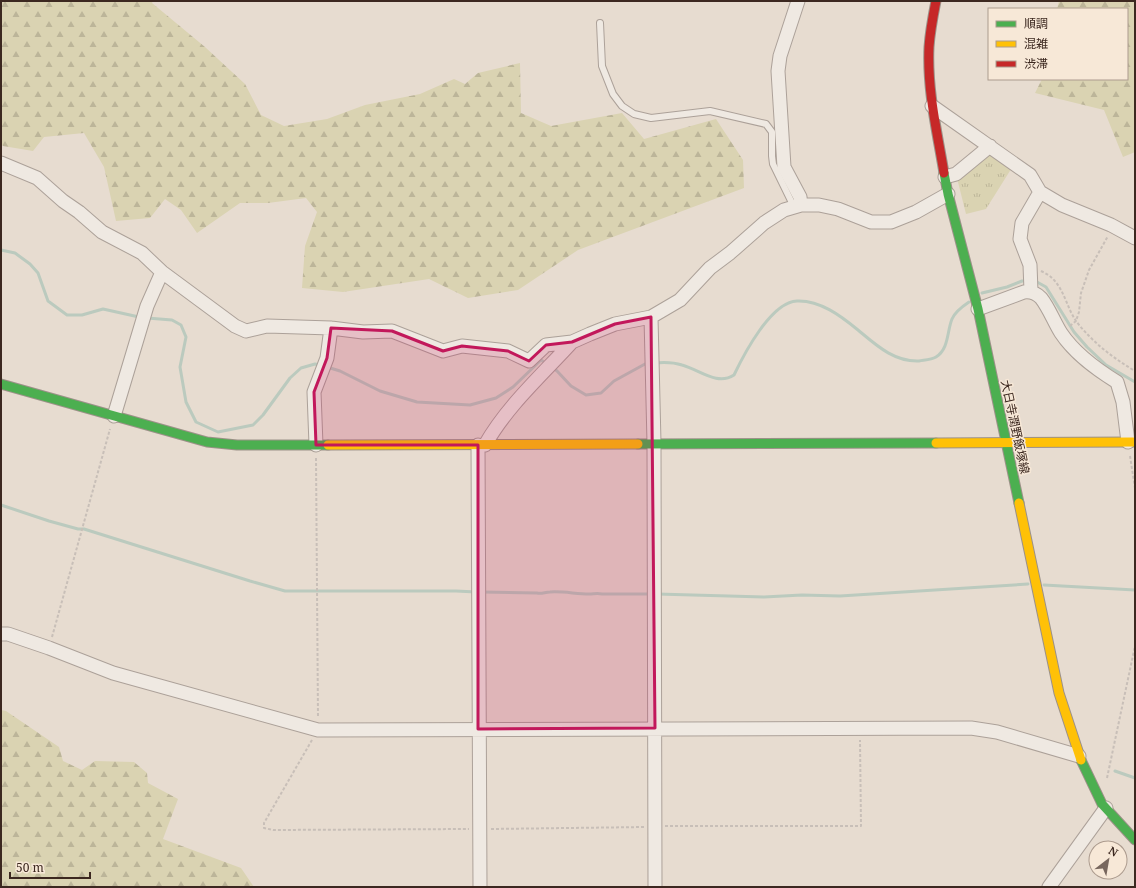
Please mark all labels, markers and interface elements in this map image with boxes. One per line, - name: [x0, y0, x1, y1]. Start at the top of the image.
- legend: [988, 8, 1128, 80]
- text: 順調: [1024, 15, 1048, 32]
- text: 混雑: [1024, 35, 1048, 52]
- text: 渋滞: [1024, 55, 1048, 72]
- street label: 大日寺潤野飯塚線: [997, 378, 1034, 476]
- north arrow: [1088, 840, 1128, 880]
- text: N: [1106, 842, 1121, 860]
- scale bar: [10, 854, 90, 880]
- text: 50 m: [16, 859, 44, 876]

